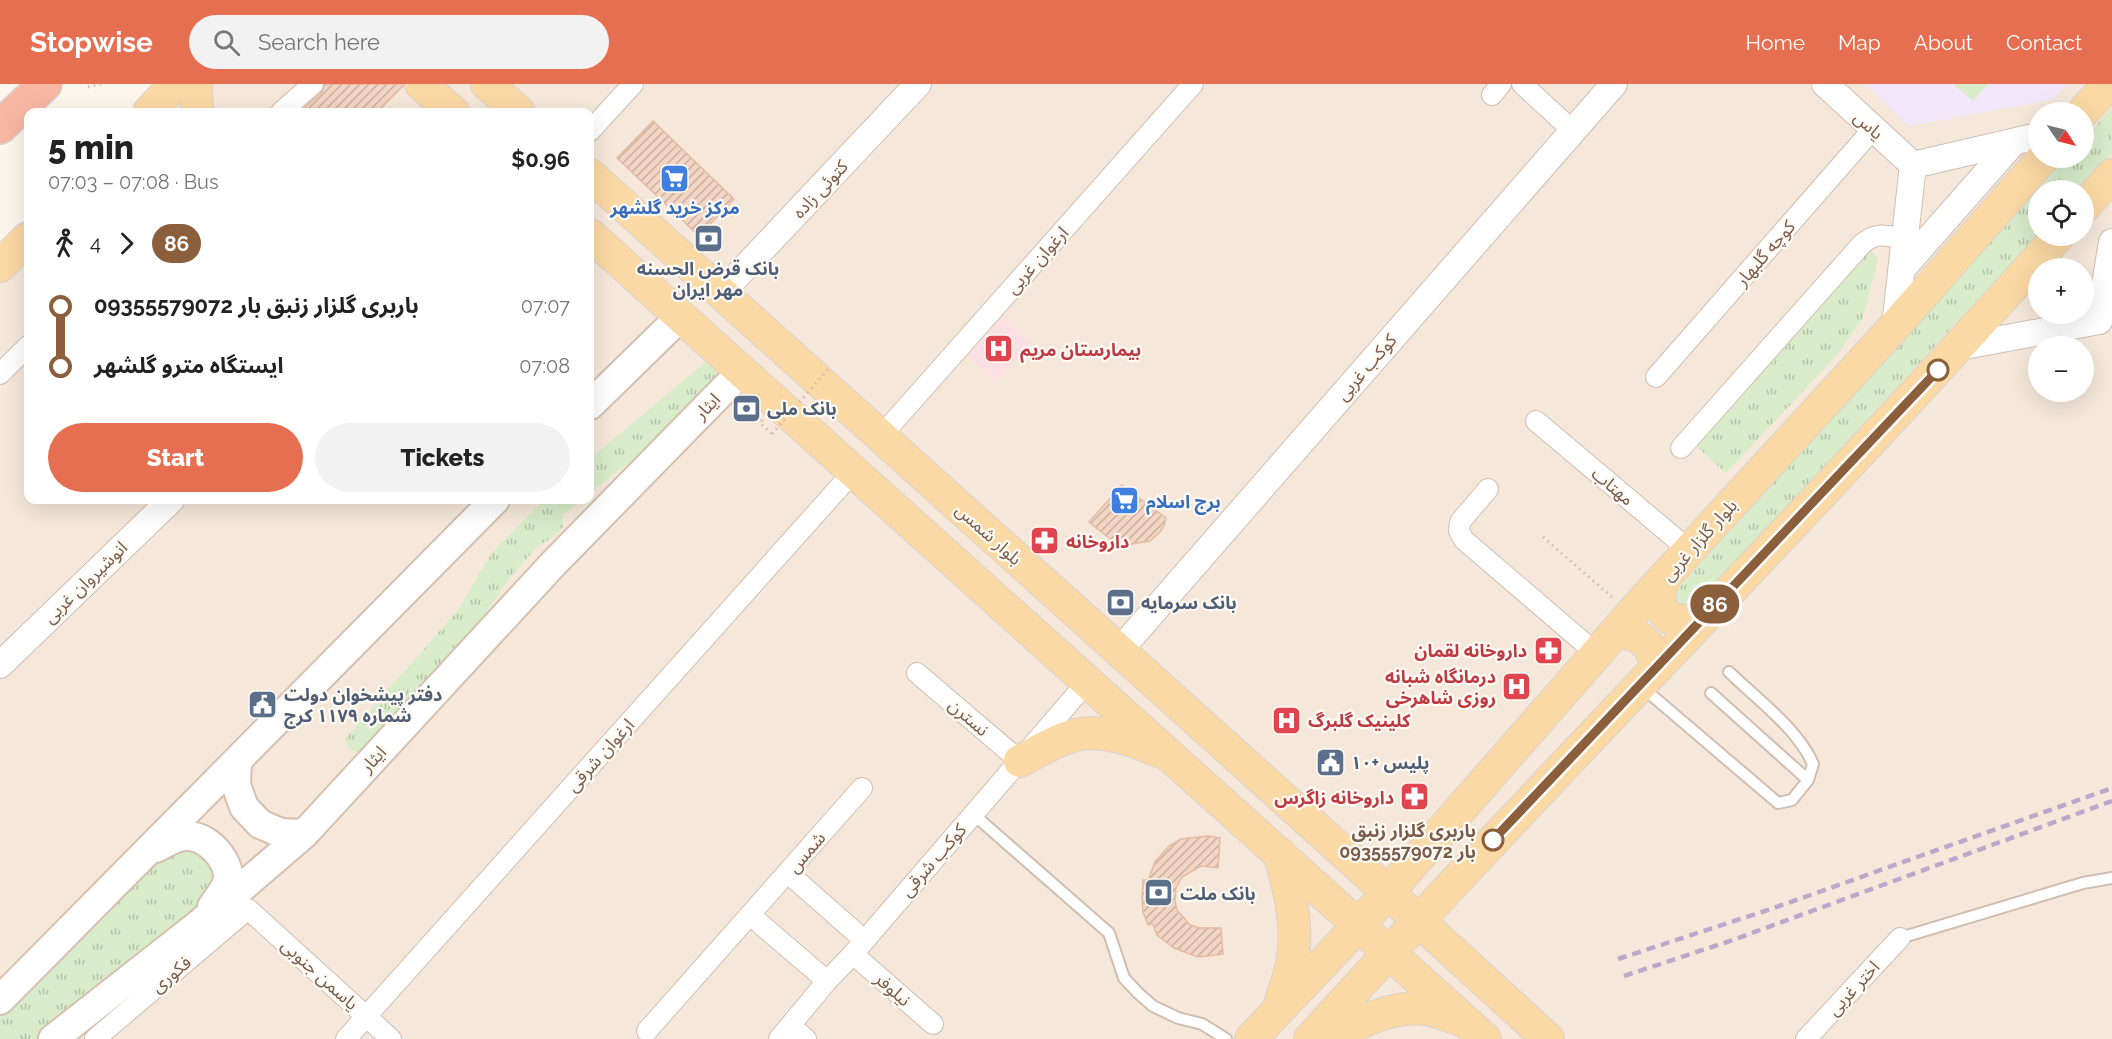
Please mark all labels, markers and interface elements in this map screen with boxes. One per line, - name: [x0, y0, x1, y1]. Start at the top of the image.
- search box: [189, 15, 609, 69]
- text: Stopwise: [30, 26, 153, 59]
- icon: search: [210, 26, 243, 59]
- text: Search here: [258, 29, 380, 55]
- text: Home: [1746, 30, 1805, 55]
- text: Map: [1838, 30, 1881, 55]
- text: About: [1914, 30, 1973, 55]
- text: Contact: [2006, 30, 2082, 55]
- north arrow: [2028, 102, 2094, 168]
- map controls: [2028, 102, 2094, 402]
- street label: یاس: [1849, 106, 1888, 144]
- text: 5 min: [48, 128, 134, 167]
- text: $0.96: [511, 146, 570, 172]
- street label: کتوئی زاده: [788, 155, 853, 223]
- supermarket icon: مرکز خرید گلشهر: [659, 162, 691, 194]
- text: 07:03 – 07:08 · Bus: [48, 170, 219, 194]
- button: locate: [2028, 180, 2094, 246]
- place label: مرکز خرید گلشهر: [609, 197, 740, 219]
- street label: کوچه گلبهار: [1730, 216, 1800, 291]
- street label: ارغوان غربی: [1001, 222, 1073, 299]
- bank icon: بانک قرض الحسنه مهر ایران: [692, 223, 724, 255]
- icon: walk: [48, 227, 81, 260]
- icon: forward: [110, 227, 143, 260]
- text: 4: [90, 231, 101, 255]
- text: 86: [164, 231, 189, 256]
- place label: بانک قرض الحسنه مهر ایران: [637, 258, 779, 301]
- button: +: [2028, 258, 2094, 324]
- text: باربری گلزار زنبق بار 09355579072: [94, 292, 419, 318]
- text: 07:07: [521, 294, 570, 318]
- street label: کوکب غربی: [1331, 329, 1402, 405]
- hospital icon: بیمارستان مریم: [983, 333, 1015, 365]
- button: −: [2028, 336, 2094, 402]
- place label: بیمارستان مریم: [1020, 339, 1141, 363]
- text: ایستگاه مترو گلشهر: [94, 352, 284, 378]
- text: 07:08: [519, 354, 570, 378]
- unlabelled marker: [1927, 359, 1949, 381]
- street label: ایثار: [689, 389, 725, 425]
- bank icon: بانک ملی: [730, 392, 762, 424]
- place label: بانک ملی: [767, 398, 837, 419]
- button: Start: [48, 423, 303, 492]
- button: Tickets: [315, 423, 570, 492]
- street label: مهتاب: [1588, 462, 1638, 510]
- supermarket icon: برج اسلام: [1109, 485, 1141, 517]
- place label: برج اسلام: [1146, 491, 1221, 515]
- street label: بلوار گلزار غربی: [1657, 495, 1742, 586]
- street label: بلوار شمس: [951, 499, 1026, 570]
- pharmacy icon: داروخانه: [1029, 525, 1061, 557]
- place label: داروخانه: [1066, 531, 1129, 553]
- street label: انوشیروان غربی: [39, 537, 132, 628]
- line badge: 86: [1688, 584, 1742, 624]
- bank icon: بانک سرمایه: [1104, 586, 1136, 618]
- place label: بانک سرمایه: [1141, 592, 1237, 614]
- text: 86: [1702, 592, 1728, 617]
- pharmacy icon: داروخانه لقمان: [1532, 634, 1564, 666]
- place label: داروخانه لقمان: [1414, 640, 1527, 662]
- place label: درمانگاه شبانه روزی شاهرخی: [1385, 666, 1496, 709]
- hospital icon: درمانگاه شبانه روزی شاهرخی: [1501, 670, 1533, 702]
- place label: دفتر پیشخوان دولت شماره ۱۱۷۹ کرج: [284, 684, 442, 729]
- public building icon: دفتر پیشخوان دولت شماره ۱۱۷۹ کرج: [247, 688, 279, 720]
- street label: نسترن: [944, 694, 993, 741]
- hospital icon: کلینیک گلبرگ: [1271, 704, 1303, 736]
- place label: کلینیک گلبرگ: [1308, 710, 1411, 732]
- street label: ارغوان شرقی: [562, 714, 639, 797]
- street label: ایثار: [355, 742, 391, 778]
- public building icon: پلیس +۱۰: [1314, 746, 1346, 778]
- place label: پلیس +۱۰: [1351, 752, 1429, 774]
- pharmacy icon: داروخانه زاگرس: [1399, 781, 1431, 813]
- place label: داروخانه زاگرس: [1274, 787, 1394, 809]
- street label: کوکب شرقی: [896, 819, 971, 901]
- place label: باربری گلزار زنبق بار 09355579072: [1339, 820, 1476, 863]
- street label: شمس: [783, 827, 830, 877]
- marker: باربری گلزار زنبق بار 09355579072: [1482, 829, 1504, 851]
- bank icon: بانک ملت: [1143, 877, 1175, 909]
- place label: بانک ملت: [1180, 883, 1256, 904]
- street label: یاسمن جنوبی: [277, 934, 363, 1015]
- street label: فکوری: [147, 951, 196, 998]
- street label: اختر غربی: [1822, 956, 1884, 1020]
- street label: نیلوفر: [869, 967, 915, 1011]

